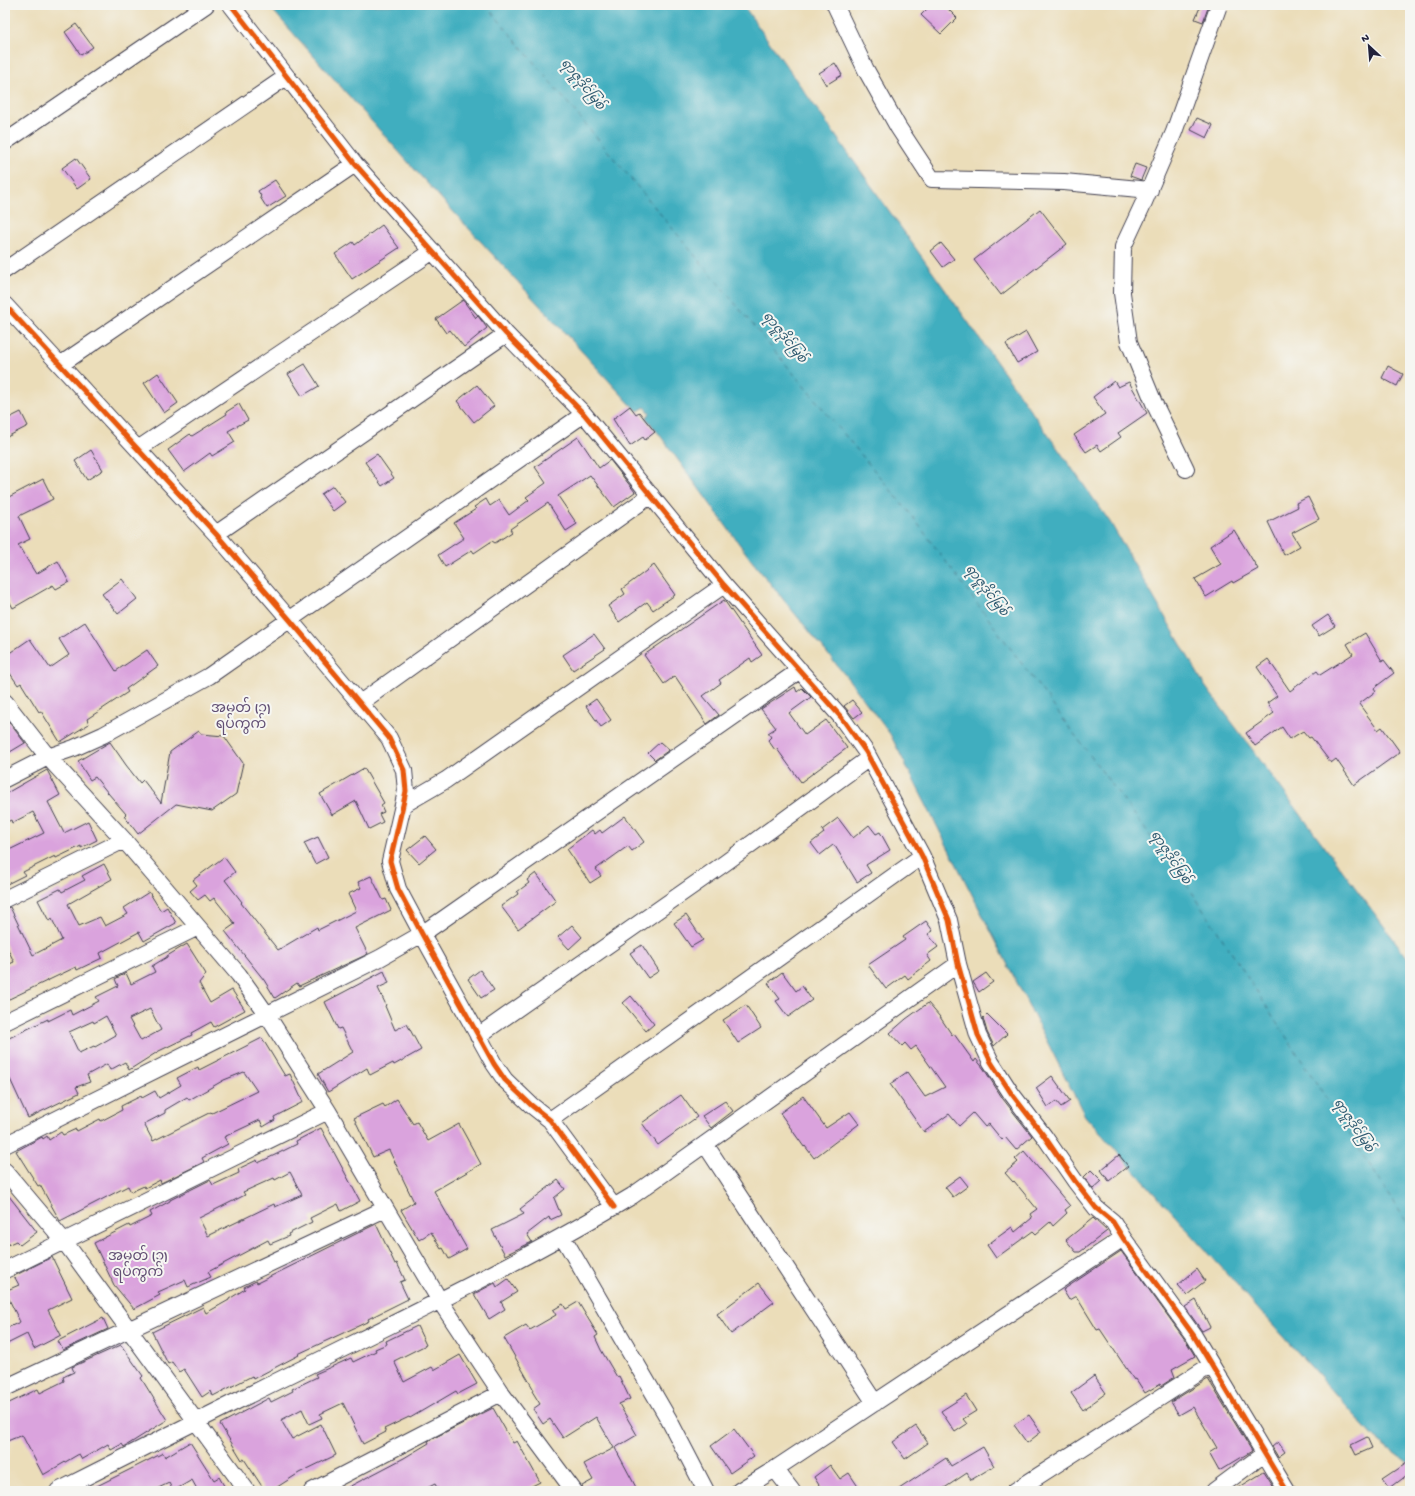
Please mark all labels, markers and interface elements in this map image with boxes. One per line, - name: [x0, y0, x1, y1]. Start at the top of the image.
- north arrow: [1349, 26, 1389, 66]
- text: N: [1360, 32, 1371, 46]
- water label: ရာဇူဒိုင်မြစ်: [555, 54, 611, 116]
- water label: ရာဇူဒိုင်မြစ်: [757, 307, 813, 369]
- water label: ရာဇူဒိုင်မြစ်: [960, 560, 1015, 622]
- district label: အမှတ် (၁) ရပ်ကွက်: [211, 697, 271, 735]
- water label: ရာဇူဒိုင်မြစ်: [1145, 826, 1197, 890]
- water label: ရာဇူဒိုင်မြစ်: [1328, 1094, 1380, 1158]
- district label: အမှတ် (၃) ရပ်ကွက်: [108, 1245, 168, 1283]

